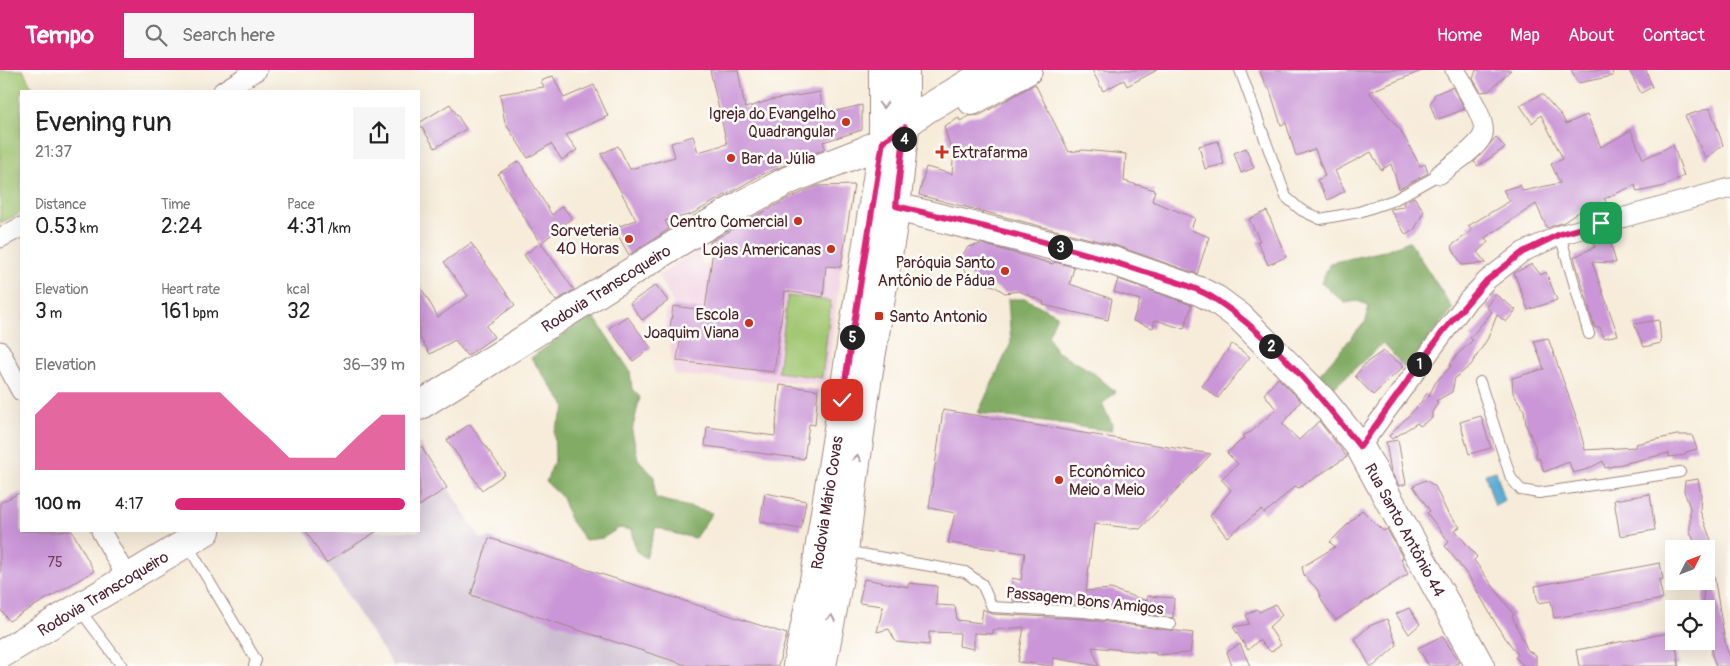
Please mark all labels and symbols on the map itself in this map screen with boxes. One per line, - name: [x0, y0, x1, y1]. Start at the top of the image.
- one-way arrow: [878, 102, 888, 110]
- place label: Igreja do Evangelho Quadrangular: [709, 104, 836, 142]
- marker: Igreja do Evangelho Quadrangular: [840, 116, 852, 128]
- pin: 4: [892, 126, 916, 152]
- place label: Extrafarma: [952, 143, 1028, 163]
- marker: Extrafarma: [936, 146, 948, 158]
- place label: Bar da Júlia: [741, 149, 815, 169]
- marker: Bar da Júlia: [725, 152, 737, 164]
- pin: [1580, 202, 1622, 244]
- place label: Centro Comercial: [670, 212, 788, 232]
- marker: Centro Comercial: [792, 215, 804, 227]
- place label: Sorveteria 40 Horas: [550, 221, 619, 259]
- marker: Sorveteria 40 Horas: [623, 233, 635, 245]
- pin: 3: [1048, 234, 1072, 260]
- street label: Rodovia Transcoqueiro: [538, 240, 675, 337]
- place label: Lojas Americanas: [702, 240, 821, 260]
- marker: Lojas Americanas: [825, 243, 837, 255]
- place label: Paróquia Santo Antônio de Pádua: [878, 253, 995, 291]
- marker: Paróquia Santo Antônio de Pádua: [999, 265, 1011, 277]
- place label: Escola Joaquim Viana: [644, 305, 739, 343]
- place label: Santo Antonio: [889, 307, 988, 327]
- marker: Santo Antonio: [873, 310, 885, 322]
- marker: Escola Joaquim Viana: [743, 317, 755, 329]
- pin: 5: [840, 324, 864, 350]
- pin: 2: [1258, 334, 1284, 358]
- pin: 1: [1406, 352, 1432, 376]
- pin: [821, 379, 863, 421]
- street label: Rodovia Mário Covas: [807, 435, 848, 571]
- one-way arrow: [852, 453, 862, 462]
- street label: Rua Santo Antônio 44: [1360, 460, 1449, 600]
- place label: Econômico Meio a Meio: [1069, 462, 1146, 500]
- marker: Econômico Meio a Meio: [1053, 474, 1065, 486]
- north arrow: [1665, 540, 1715, 590]
- street label: Rodovia Transcoqueiro: [34, 547, 173, 641]
- house number: 75: [48, 554, 63, 571]
- street label: Passagem Bons Amigos: [1005, 583, 1165, 619]
- one-way arrow: [825, 614, 835, 622]

